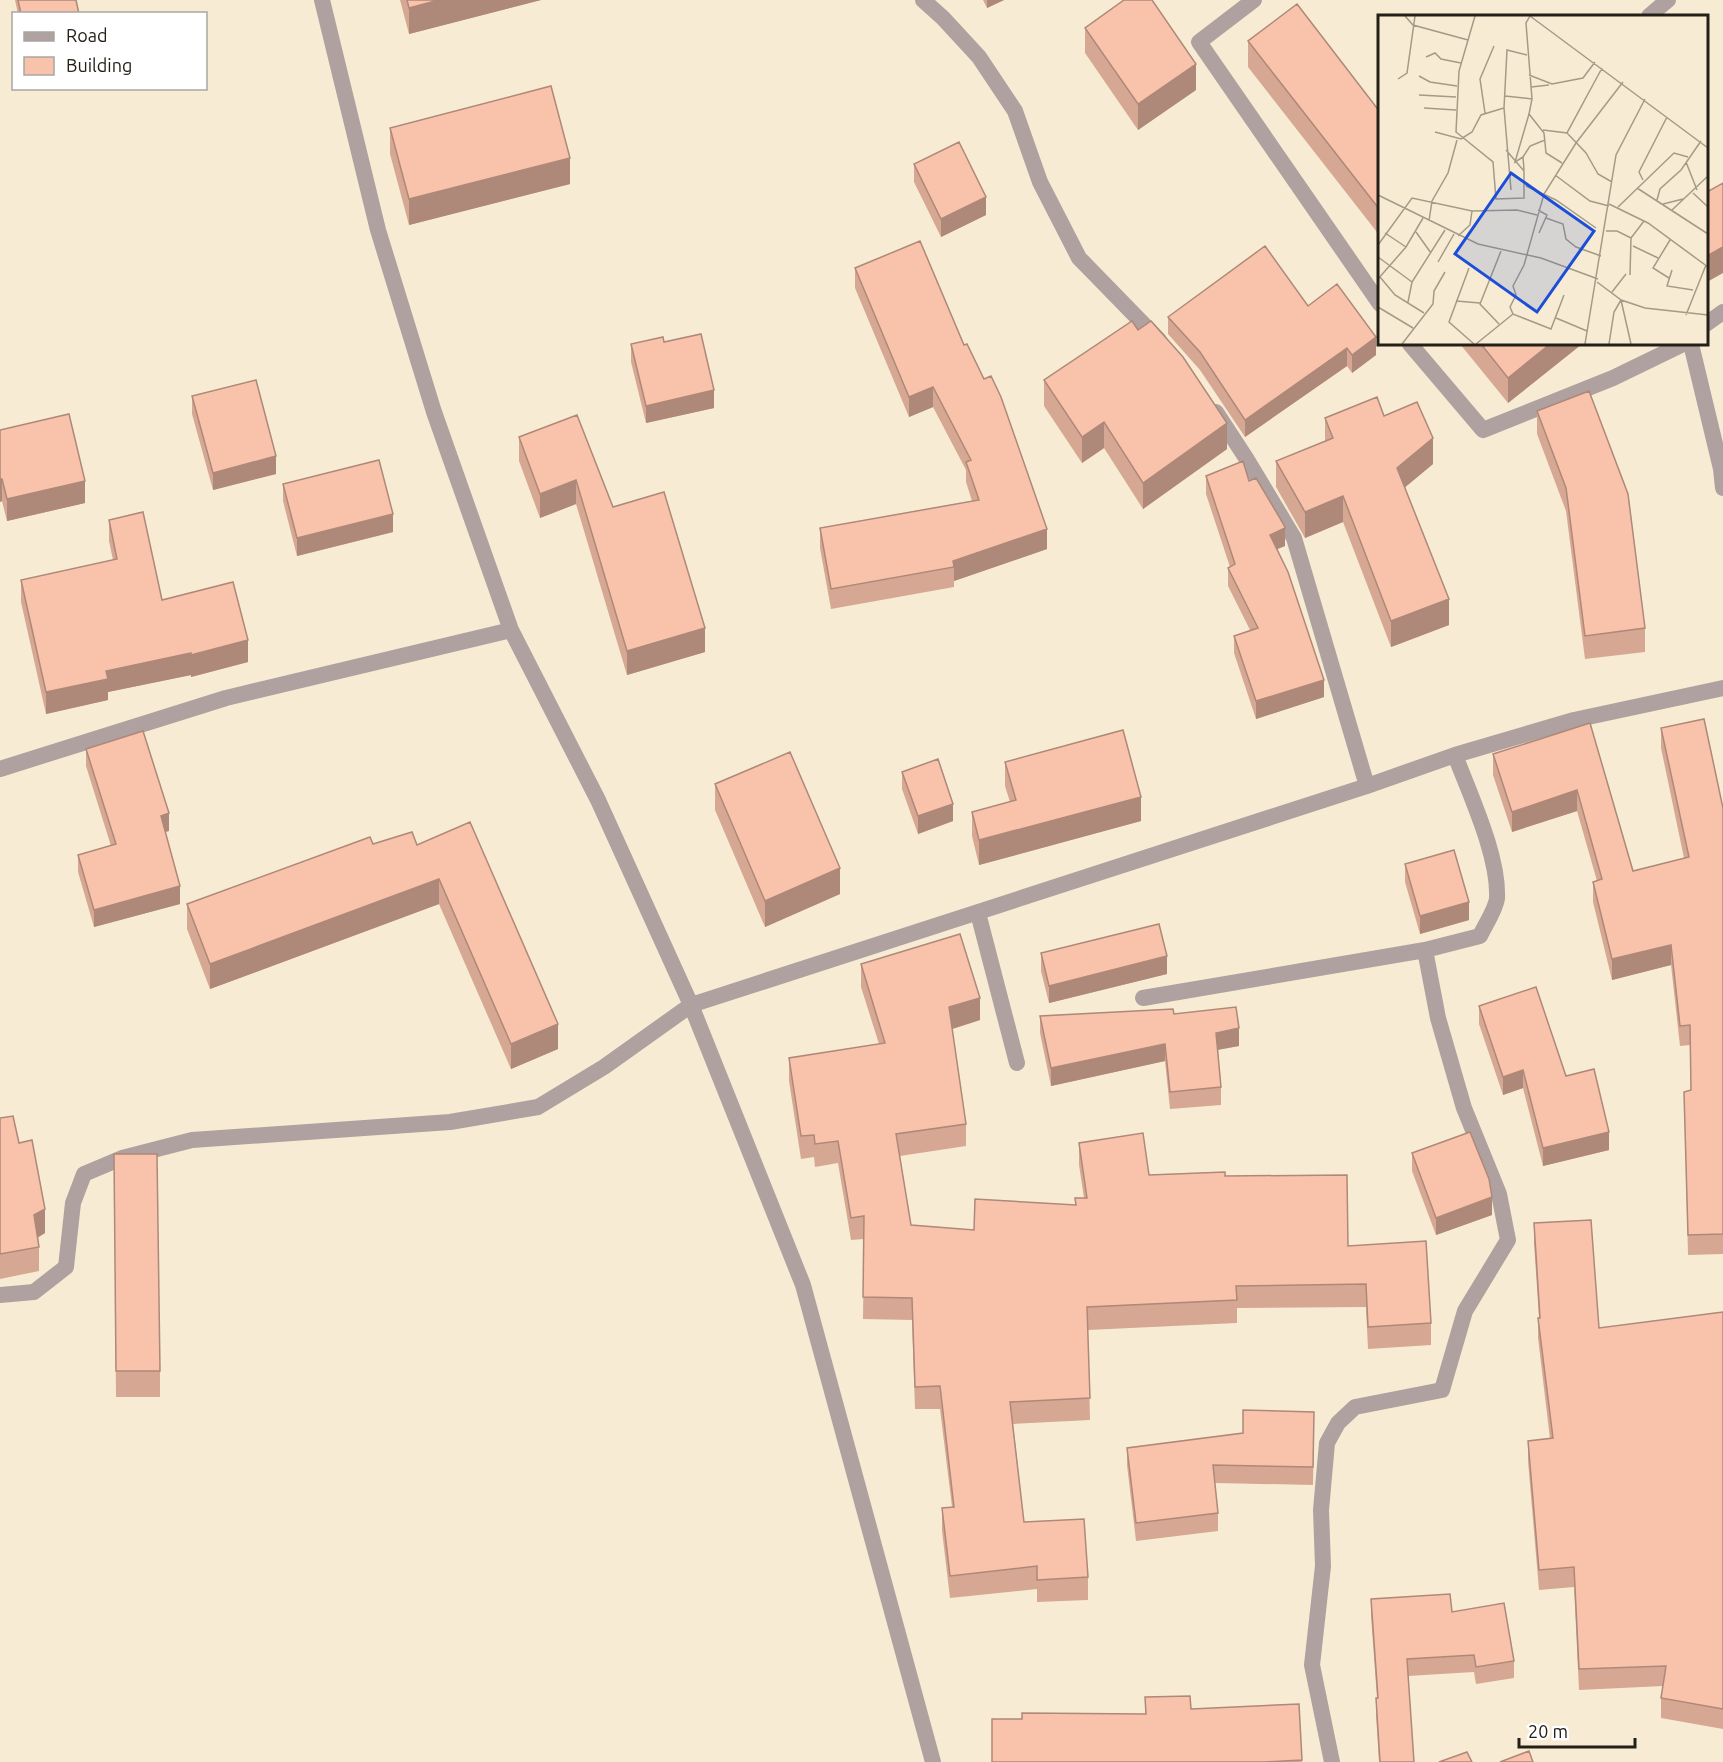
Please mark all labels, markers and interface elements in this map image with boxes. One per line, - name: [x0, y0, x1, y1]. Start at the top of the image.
- legend: [12, 12, 207, 90]
- inset map: [1378, 15, 1708, 345]
- text: Road: [66, 25, 108, 45]
- text: Building: [66, 55, 132, 75]
- scale bar: [1519, 1711, 1634, 1749]
- text: 20 m: [1528, 1721, 1568, 1741]

